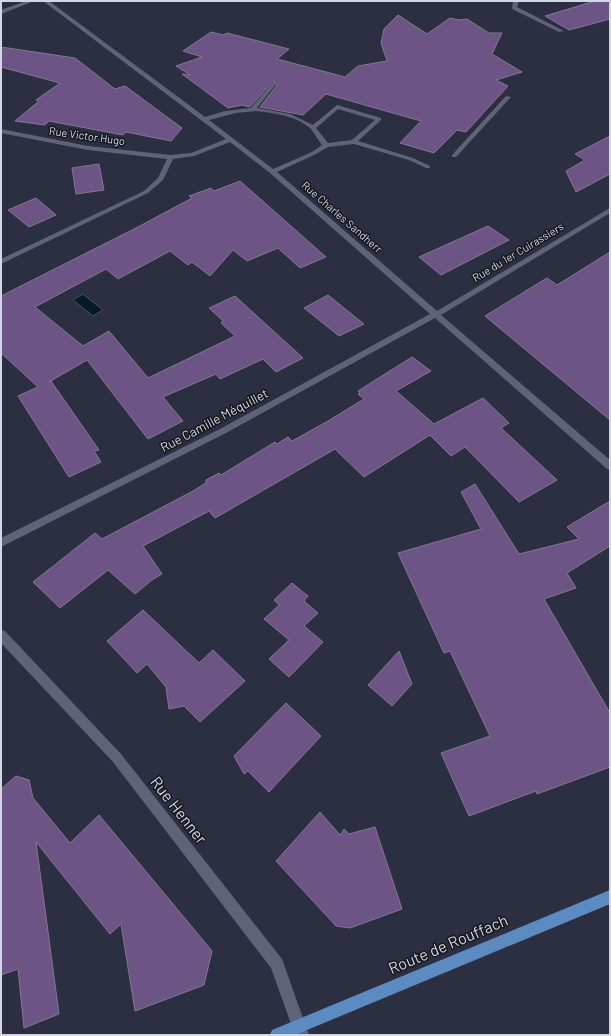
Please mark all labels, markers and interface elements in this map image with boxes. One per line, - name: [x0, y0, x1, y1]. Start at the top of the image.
- street label: Rue Victor Hugo: [48, 124, 126, 147]
- street label: Rue Charles Sandherr: [299, 178, 385, 255]
- street label: Rue du 1er Cuirassiers: [470, 219, 566, 284]
- street label: Rue Camille Méquillet: [157, 385, 271, 455]
- street label: Rue Henner: [147, 772, 212, 847]
- street label: Route de Rouffach: [385, 910, 510, 977]

